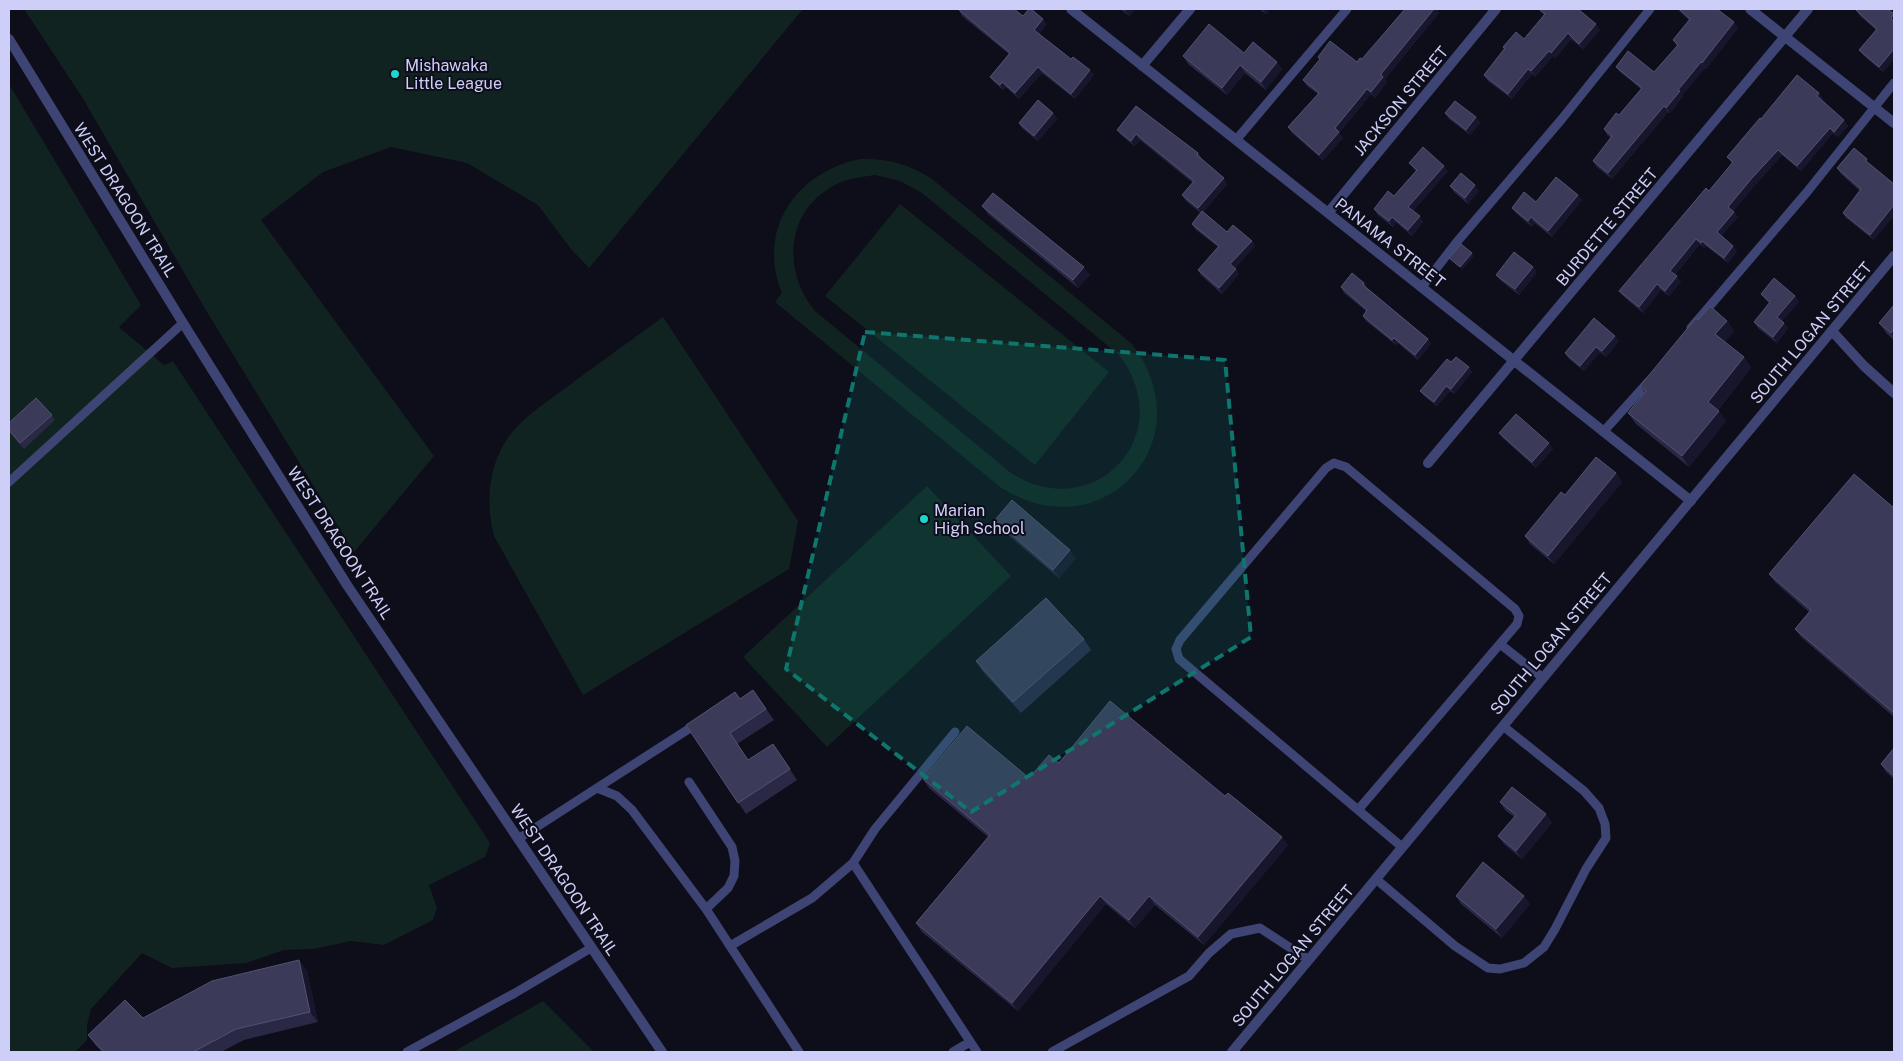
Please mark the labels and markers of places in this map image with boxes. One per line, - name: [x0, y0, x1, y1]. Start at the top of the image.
- place label: Mishawaka Little League: [405, 56, 502, 93]
- marker: Mishawaka Little League: [389, 68, 401, 80]
- place label: Marian High School: [934, 501, 1025, 538]
- marker: Marian High School: [918, 513, 930, 525]

